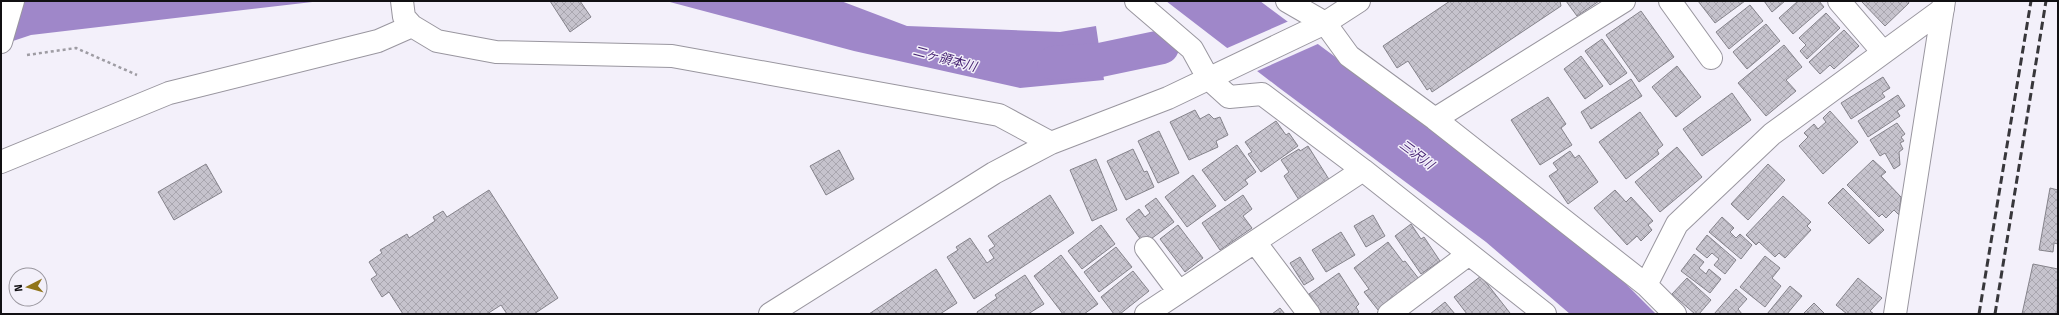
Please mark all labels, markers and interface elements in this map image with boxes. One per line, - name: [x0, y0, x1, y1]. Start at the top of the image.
- water label: 二ヶ領本川: [912, 43, 980, 75]
- water label: 三沢川: [1397, 137, 1438, 173]
- north arrow: [8, 267, 48, 307]
- text: N: [12, 284, 25, 292]

